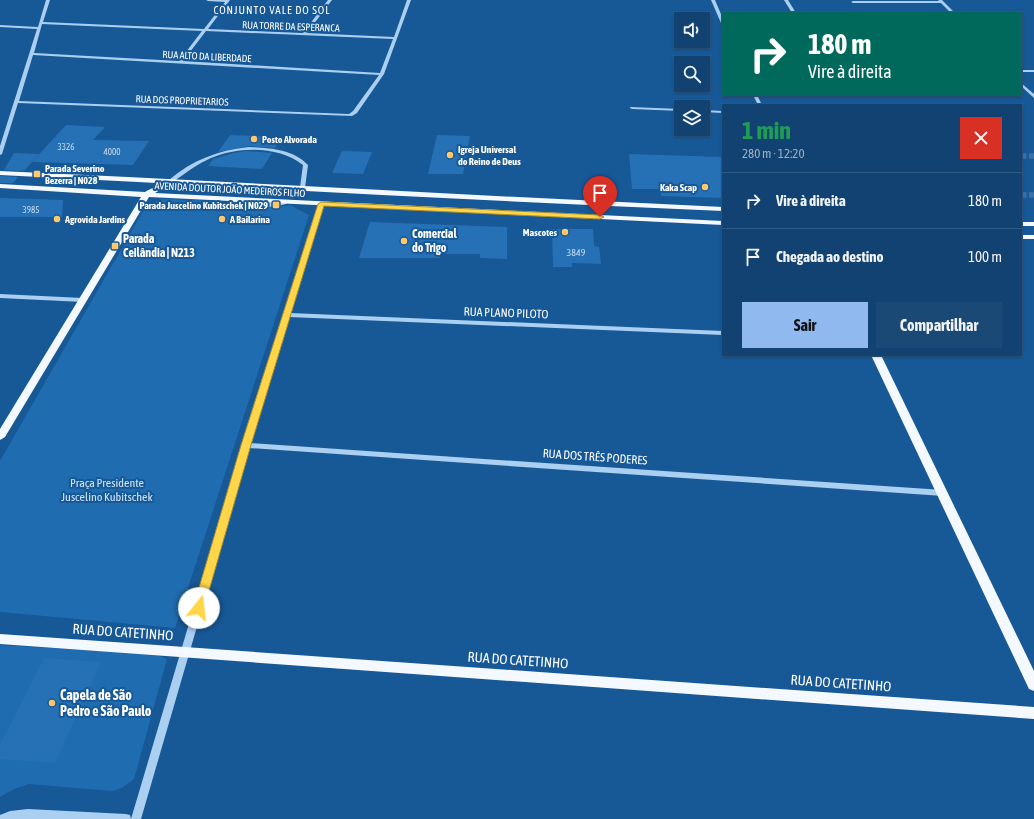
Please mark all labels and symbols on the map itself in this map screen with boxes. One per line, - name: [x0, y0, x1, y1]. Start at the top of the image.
- district label: CONJUNTO VALE DO SOL: [213, 4, 331, 16]
- street label: RUA TORRE DA ESPERANCA: [242, 19, 340, 34]
- street label: RUA ALTO DA LIBERDADE: [162, 49, 252, 64]
- street label: RUA DOS PROPRIETARIOS: [135, 93, 229, 108]
- marker: Posto Alvorada: [249, 134, 259, 144]
- place label: Posto Alvorada: [262, 134, 317, 145]
- house number: 3326: [58, 142, 74, 152]
- place label: Igreja Universal do Reino de Deus: [458, 144, 521, 167]
- house number: 4000: [104, 147, 120, 157]
- marker: Igreja Universal do Reino de Deus: [445, 150, 455, 160]
- place label: Parada Severino Bezerra | N028: [45, 163, 105, 186]
- marker: Parada Severino Bezerra | N028: [32, 169, 42, 179]
- pin: [583, 176, 617, 217]
- street label: AVENIDA DOUTOR JOÃO MEDEIROS FILHO: [154, 180, 306, 199]
- place label: Kaka Scap: [660, 182, 697, 193]
- marker: Kaka Scap: [700, 182, 710, 192]
- place label: Parada Juscelino Kubitschek | N029: [140, 200, 268, 211]
- marker: Parada Juscelino Kubitschek | N029: [271, 200, 281, 210]
- house number: 3985: [23, 205, 39, 215]
- marker: Agrovida Jardins: [52, 214, 62, 224]
- place label: Agrovida Jardins: [64, 214, 126, 225]
- marker: A Bailarina: [217, 214, 227, 224]
- place label: A Bailarina: [229, 214, 270, 225]
- place label: Comercial do Trigo: [412, 227, 457, 255]
- place label: Mascotes: [523, 227, 557, 238]
- marker: Mascotes: [560, 227, 570, 237]
- place label: Parada Ceilândia | N213: [123, 232, 195, 260]
- marker: Comercial do Trigo: [399, 236, 409, 246]
- marker: Parada Ceilândia | N213: [110, 241, 120, 251]
- house number: 3849: [567, 247, 586, 258]
- street label: RUA PLANO PILOTO: [463, 305, 549, 321]
- street label: RUA DOS TRÊS PODERES: [542, 446, 648, 468]
- park label: Praça Presidente Juscelino Kubitschek: [61, 476, 153, 504]
- position arrow: [178, 587, 220, 629]
- street label: RUA DO CATETINHO: [72, 620, 174, 644]
- street label: RUA DO CATETINHO: [467, 648, 569, 672]
- street label: RUA DO CATETINHO: [790, 671, 892, 695]
- place label: Capela de São Pedro e São Paulo: [60, 687, 152, 719]
- marker: Capela de São Pedro e São Paulo: [47, 698, 57, 708]

